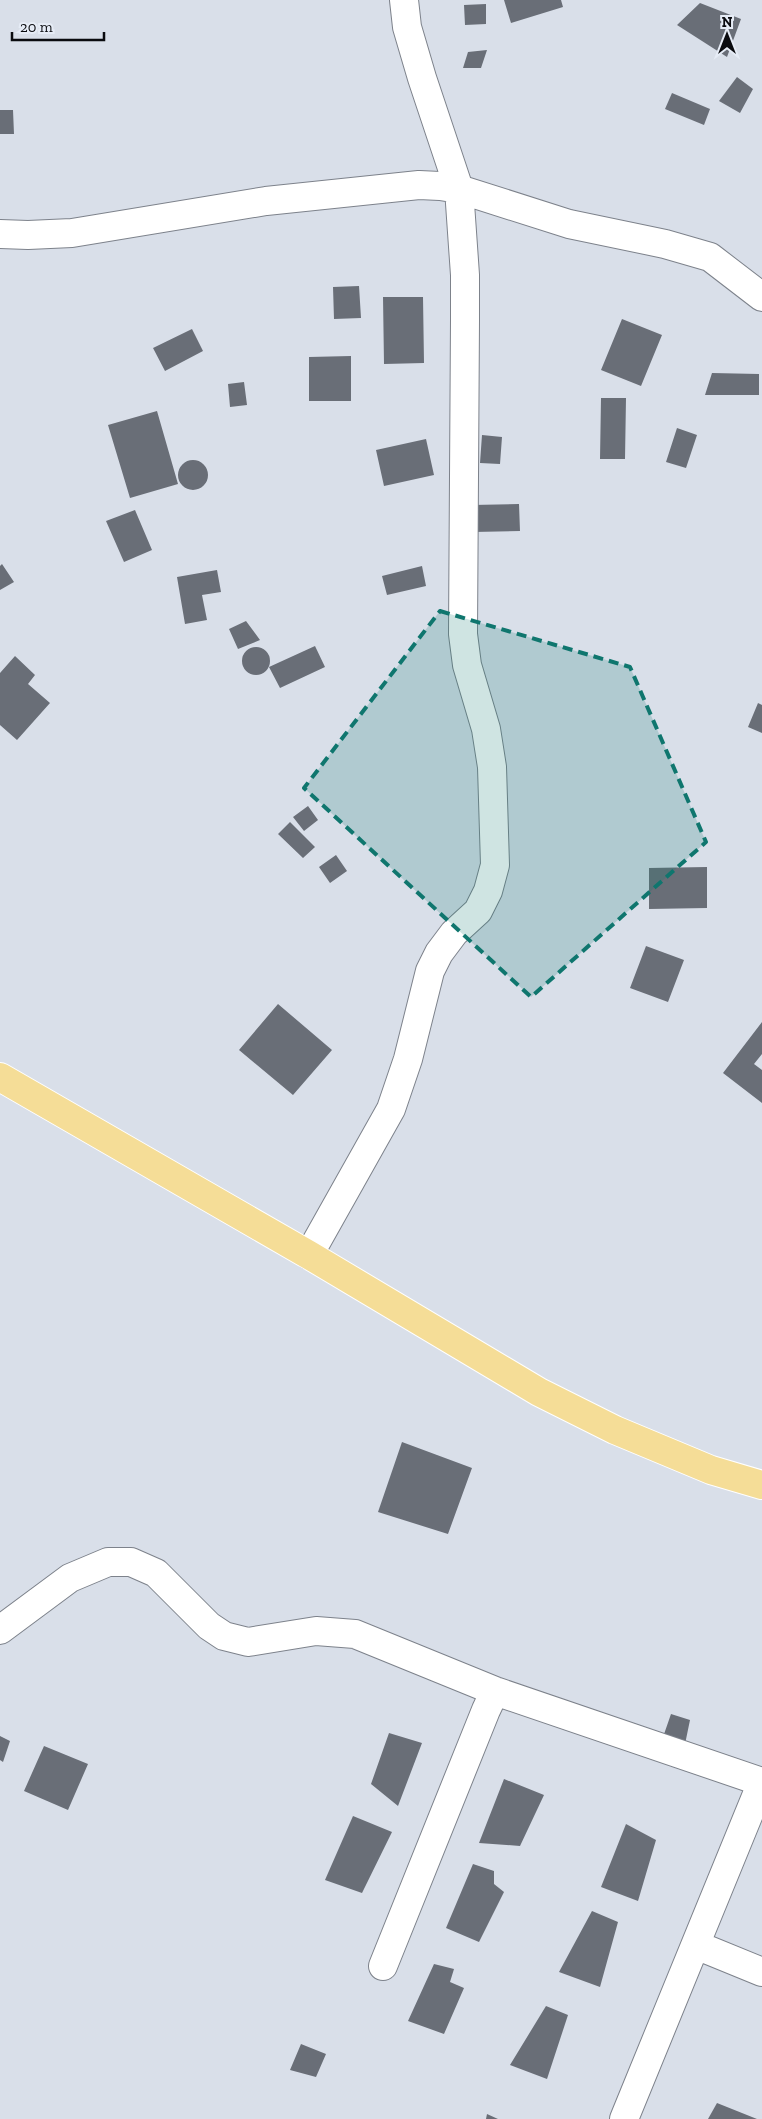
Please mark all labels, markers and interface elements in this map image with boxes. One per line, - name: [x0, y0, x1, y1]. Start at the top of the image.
- scale bar: [12, 10, 105, 42]
- north arrow: [702, 10, 752, 60]
- text: N: [722, 14, 733, 31]
- text: 20 m: [20, 18, 53, 36]

